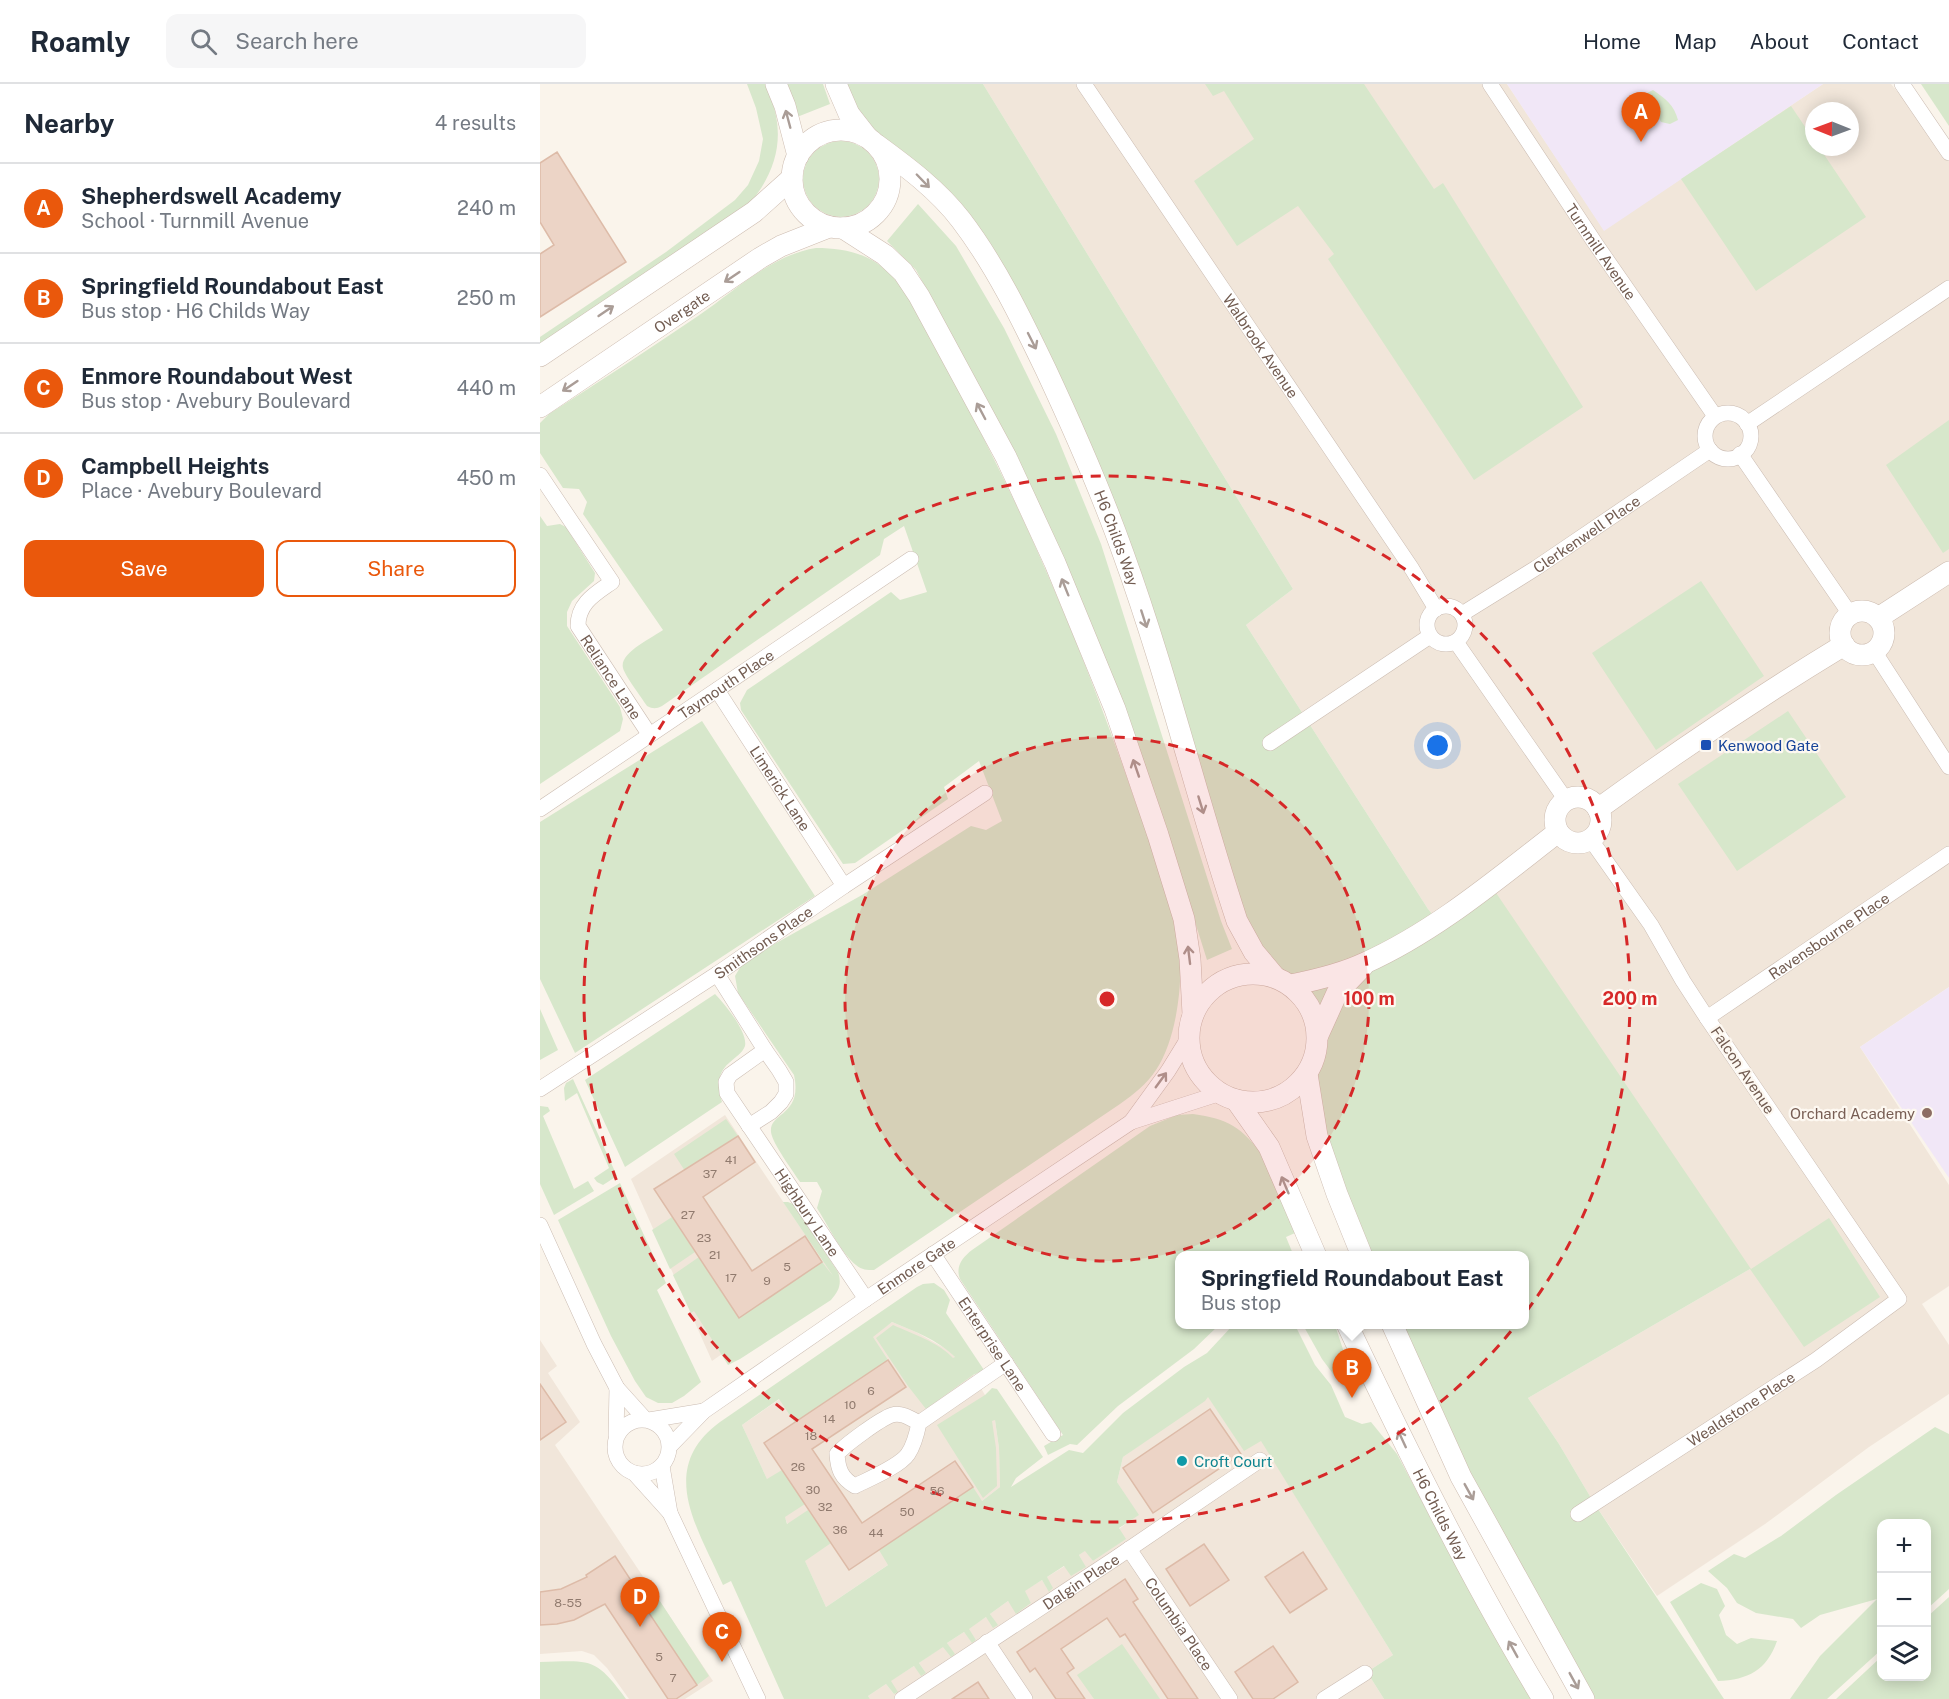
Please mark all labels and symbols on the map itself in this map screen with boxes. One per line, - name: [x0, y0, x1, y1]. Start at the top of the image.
- pin: A: [1622, 92, 1660, 142]
- north arrow: [1805, 102, 1859, 156]
- one-way arrow: [782, 110, 794, 129]
- one-way arrow: [916, 173, 930, 188]
- street label: Turnmill Avenue: [1563, 200, 1640, 303]
- one-way arrow: [724, 271, 741, 283]
- street label: Overgate: [650, 286, 713, 336]
- street label: Walbrook Avenue: [1220, 291, 1302, 401]
- one-way arrow: [597, 305, 614, 317]
- one-way arrow: [1026, 332, 1038, 350]
- one-way arrow: [563, 380, 579, 392]
- one-way arrow: [975, 403, 987, 420]
- street label: H6 Childs Way: [1091, 487, 1142, 588]
- street label: Clerkenwell Place: [1530, 492, 1643, 576]
- one-way arrow: [1059, 578, 1070, 596]
- one-way arrow: [1140, 609, 1151, 628]
- street label: Reliance Lane: [577, 631, 645, 722]
- street label: Taymouth Place: [675, 646, 777, 722]
- your location: [1423, 731, 1452, 760]
- place label: Kenwood Gate: [1718, 737, 1819, 754]
- marker: Kenwood Gate: [1699, 738, 1713, 752]
- street label: Limerick Lane: [747, 743, 814, 834]
- one-way arrow: [1129, 759, 1140, 778]
- one-way arrow: [1196, 795, 1207, 814]
- street label: Ravensbourne Place: [1765, 889, 1892, 982]
- street label: Smithsons Place: [710, 902, 815, 982]
- one-way arrow: [1184, 946, 1195, 966]
- text: 100 m: [1343, 988, 1395, 1009]
- text: 200 m: [1603, 988, 1657, 1009]
- centre of rings: [1097, 989, 1117, 1009]
- street label: Falcon Avenue: [1708, 1023, 1778, 1117]
- one-way arrow: [1155, 1073, 1167, 1089]
- place label: Orchard Academy: [1790, 1105, 1915, 1122]
- marker: Orchard Academy: [1920, 1106, 1934, 1120]
- house number: 41: [725, 1153, 737, 1167]
- street label: Highbury Lane: [772, 1165, 843, 1260]
- house number: 37: [703, 1167, 717, 1181]
- one-way arrow: [1279, 1176, 1290, 1194]
- house number: 27: [681, 1208, 695, 1222]
- house number: 23: [697, 1231, 711, 1245]
- street label: Enmore Gate: [874, 1233, 958, 1298]
- house number: 21: [709, 1248, 721, 1262]
- house number: 5: [783, 1260, 791, 1274]
- house number: 17: [725, 1271, 737, 1285]
- house number: 9: [763, 1274, 771, 1288]
- street label: Enterprise Lane: [955, 1294, 1030, 1394]
- pin: B: [1332, 1348, 1372, 1398]
- street label: Wealdstone Place: [1684, 1368, 1798, 1450]
- house number: 6: [867, 1384, 875, 1398]
- house number: 10: [844, 1398, 856, 1412]
- house number: 14: [823, 1412, 836, 1426]
- house number: 18: [805, 1429, 818, 1443]
- one-way arrow: [1396, 1431, 1408, 1449]
- place label: Croft Court: [1194, 1453, 1272, 1470]
- marker: Croft Court: [1175, 1454, 1189, 1468]
- house number: 26: [791, 1460, 805, 1474]
- street label: H6 Childs Way: [1410, 1465, 1471, 1563]
- house number: 30: [806, 1483, 820, 1497]
- one-way arrow: [1463, 1483, 1475, 1500]
- house number: 56: [929, 1484, 945, 1498]
- house number: 32: [818, 1500, 832, 1514]
- house number: 50: [899, 1505, 915, 1519]
- house number: 36: [833, 1523, 847, 1537]
- house number: 44: [868, 1526, 884, 1540]
- street label: Dalgin Place: [1039, 1550, 1122, 1613]
- street label: Columbia Place: [1142, 1574, 1217, 1673]
- pin: D: [620, 1578, 660, 1627]
- house number: 8-55: [554, 1596, 582, 1610]
- pin: C: [702, 1612, 741, 1662]
- one-way arrow: [1507, 1641, 1519, 1658]
- house number: 5: [655, 1650, 663, 1664]
- house number: 7: [669, 1671, 677, 1685]
- one-way arrow: [1568, 1672, 1580, 1689]

